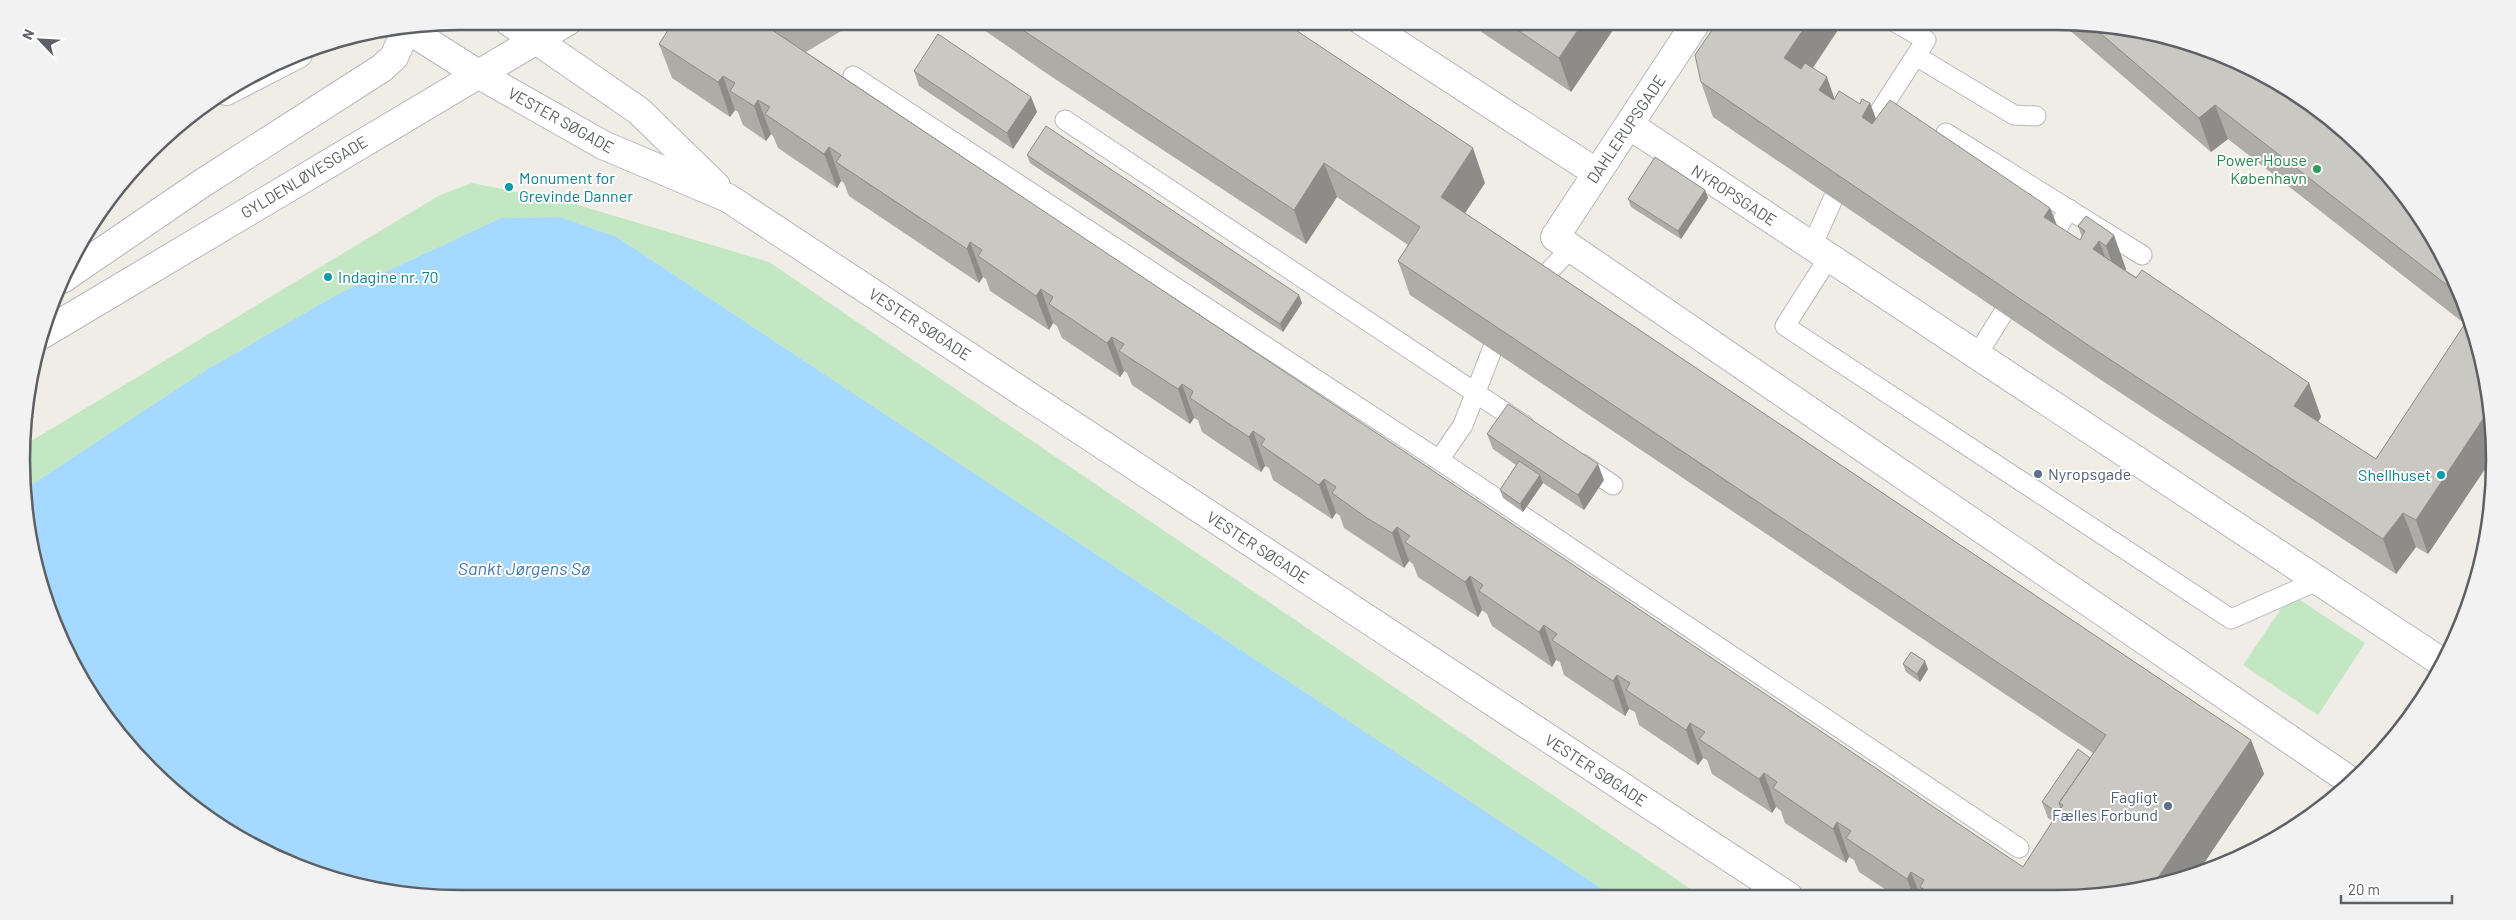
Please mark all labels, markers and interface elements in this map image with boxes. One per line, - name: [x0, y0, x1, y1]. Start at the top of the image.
- north arrow: [15, 15, 65, 65]
- text: N: [18, 26, 37, 42]
- street label: DAHLERUPSGADE: [1582, 71, 1669, 186]
- street label: VESTER SØGADE: [505, 83, 617, 156]
- street label: GYLDENLØVESGADE: [237, 131, 371, 222]
- place label: Power House København: [2217, 150, 2307, 187]
- street label: NYROPSGADE: [1688, 160, 1780, 229]
- marker: Power House København: [2311, 163, 2323, 175]
- place label: Monument for Grevinde Danner: [519, 168, 633, 205]
- marker: Monument for Grevinde Danner: [503, 181, 515, 193]
- place label: Indagine nr. 70: [338, 267, 439, 286]
- marker: Indagine nr. 70: [322, 271, 334, 283]
- street label: VESTER SØGADE: [866, 283, 975, 364]
- place label: Nyropsgade: [2048, 464, 2131, 483]
- place label: Shellhuset: [2358, 465, 2431, 484]
- marker: Nyropsgade: [2032, 468, 2044, 480]
- marker: Shellhuset: [2435, 469, 2447, 481]
- street label: VESTER SØGADE: [1204, 506, 1313, 587]
- water label: Sankt Jørgens Sø: [458, 557, 590, 579]
- street label: VESTER SØGADE: [1542, 729, 1651, 810]
- place label: Fagligt Fælles Forbund: [2052, 787, 2158, 824]
- marker: Fagligt Fælles Forbund: [2162, 800, 2174, 812]
- scale bar: [2341, 872, 2452, 904]
- text: 20 m: [2348, 880, 2380, 898]

